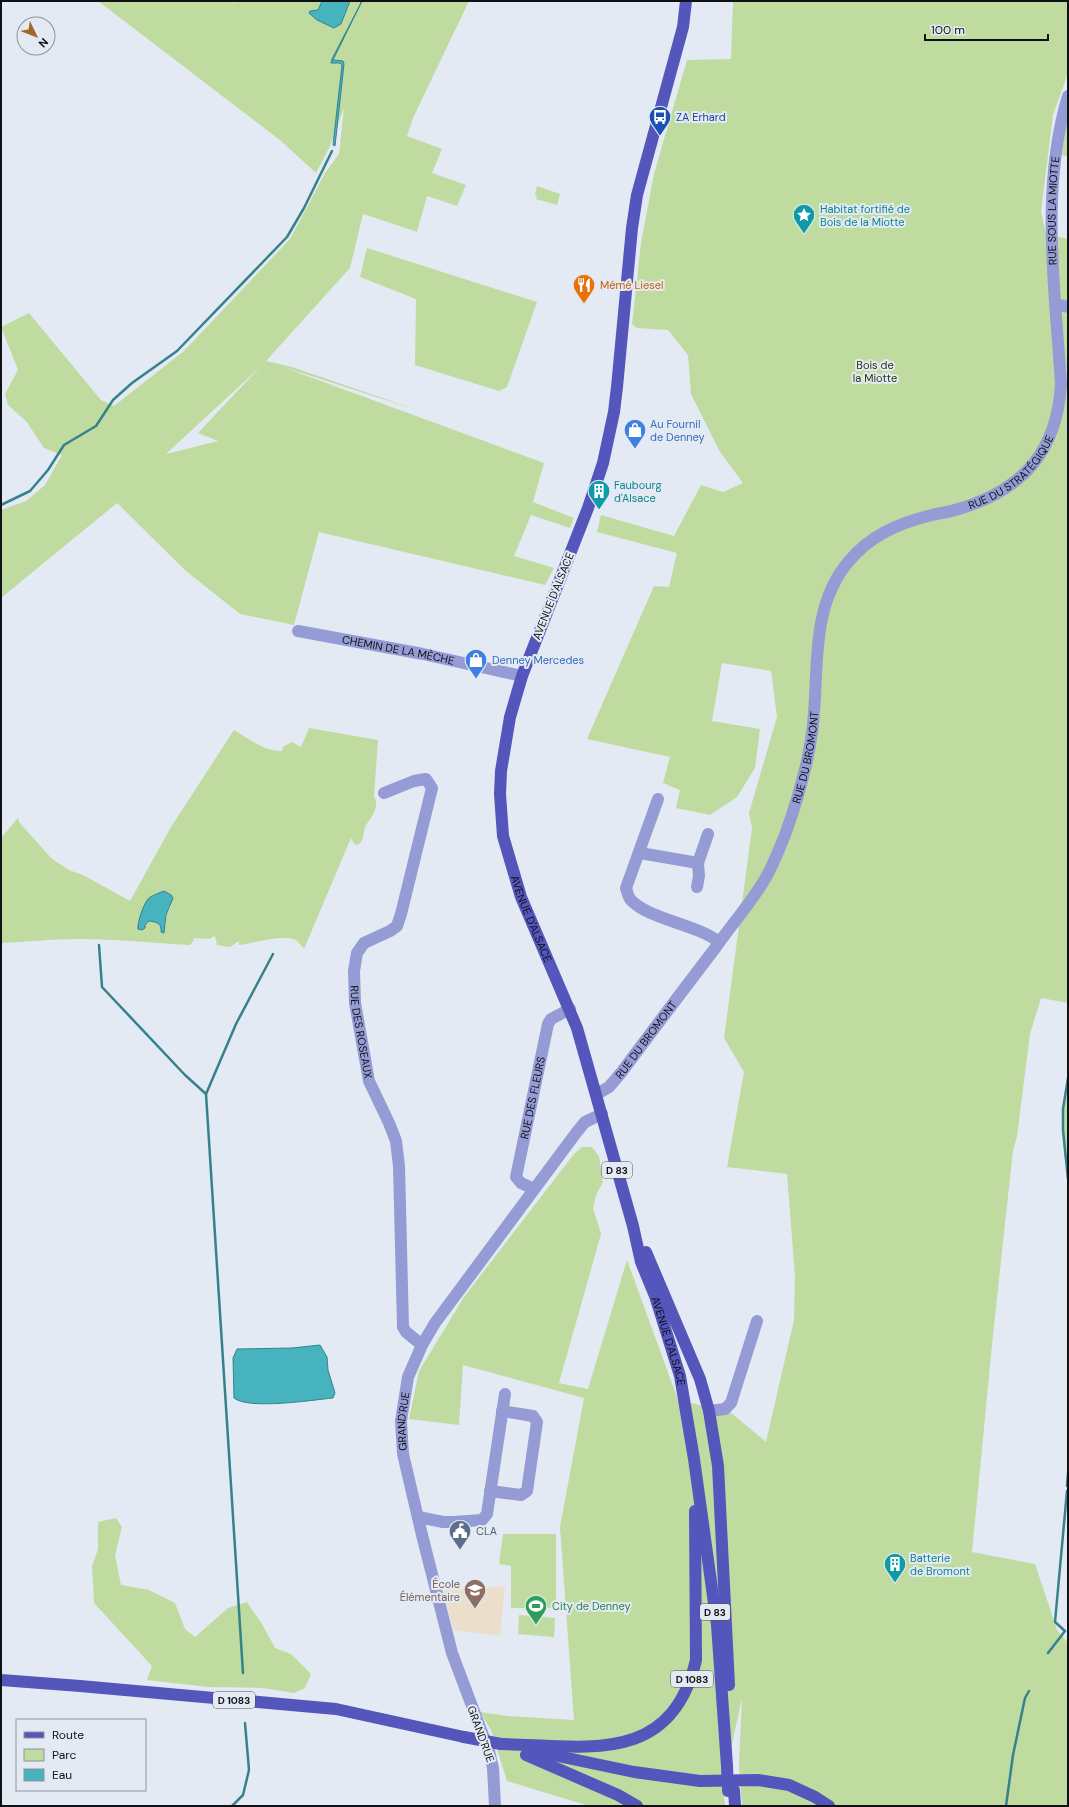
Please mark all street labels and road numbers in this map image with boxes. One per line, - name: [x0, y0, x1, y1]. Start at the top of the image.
- street label: RUE SOUS LA MIOTTE: [1045, 156, 1062, 266]
- street label: RUE DU STRATÉGIQUE: [966, 433, 1056, 512]
- street label: AVENUE D'ALSACE: [529, 550, 577, 642]
- street label: CHEMIN DE LA MÈCHE: [341, 632, 456, 668]
- street label: RUE DU BROMONT: [789, 711, 821, 805]
- street label: AVENUE D'ALSACE: [508, 874, 555, 964]
- street label: RUE DES ROSEAUX: [347, 985, 376, 1080]
- street label: RUE DU BROMONT: [612, 998, 680, 1082]
- street label: RUE DES FLEURS: [517, 1055, 548, 1140]
- road number: D 83: [602, 1162, 632, 1178]
- street label: AVENUE D'ALSACE: [649, 1295, 689, 1387]
- street label: GRAND'RUE: [394, 1391, 413, 1451]
- road number: D 83: [700, 1604, 730, 1620]
- road number: D 1083: [671, 1671, 713, 1687]
- road number: D 1083: [213, 1692, 255, 1708]
- street label: GRAND'RUE: [464, 1704, 498, 1764]

